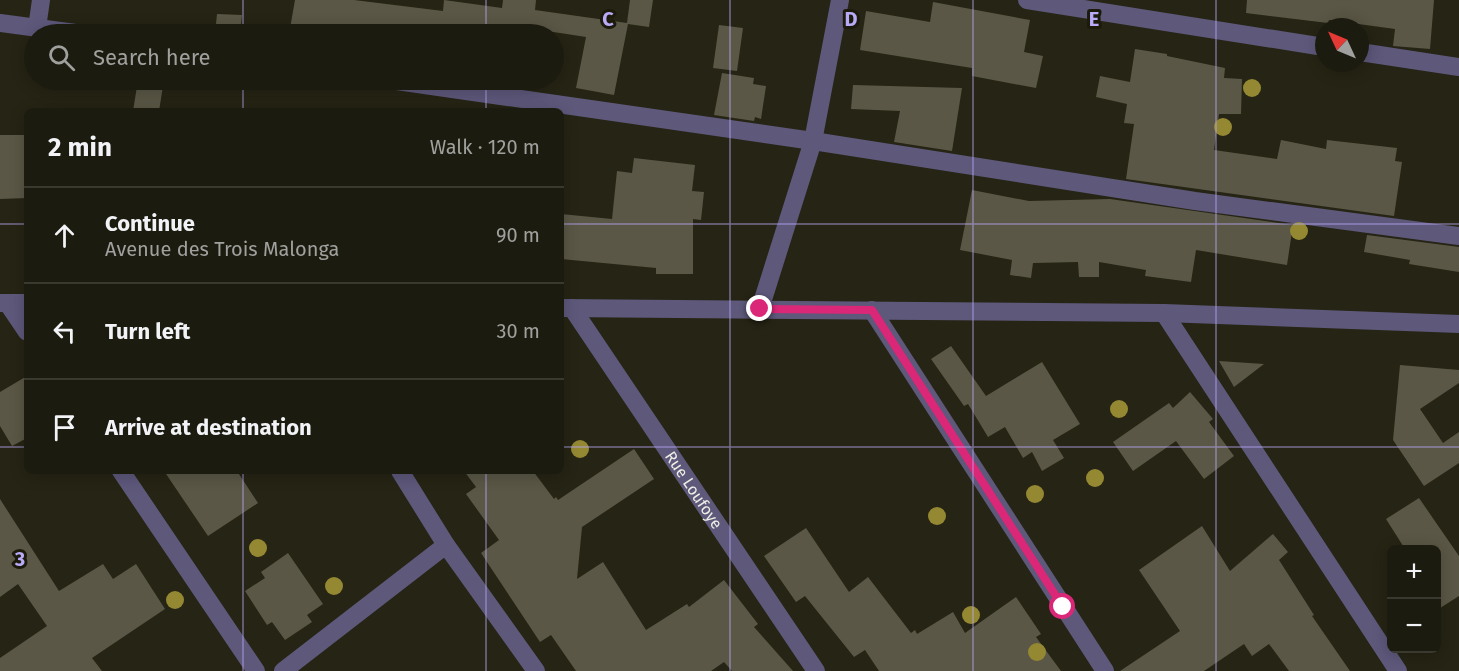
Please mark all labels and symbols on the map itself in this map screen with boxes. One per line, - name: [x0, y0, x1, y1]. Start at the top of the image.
- text: C: [602, 7, 614, 31]
- text: D: [844, 7, 858, 31]
- text: E: [1089, 7, 1099, 31]
- north arrow: [1315, 18, 1369, 72]
- route end: [746, 295, 772, 321]
- street label: Rue Loufoye: [661, 447, 727, 532]
- text: 3: [14, 547, 25, 571]
- route start: [1049, 593, 1075, 619]

